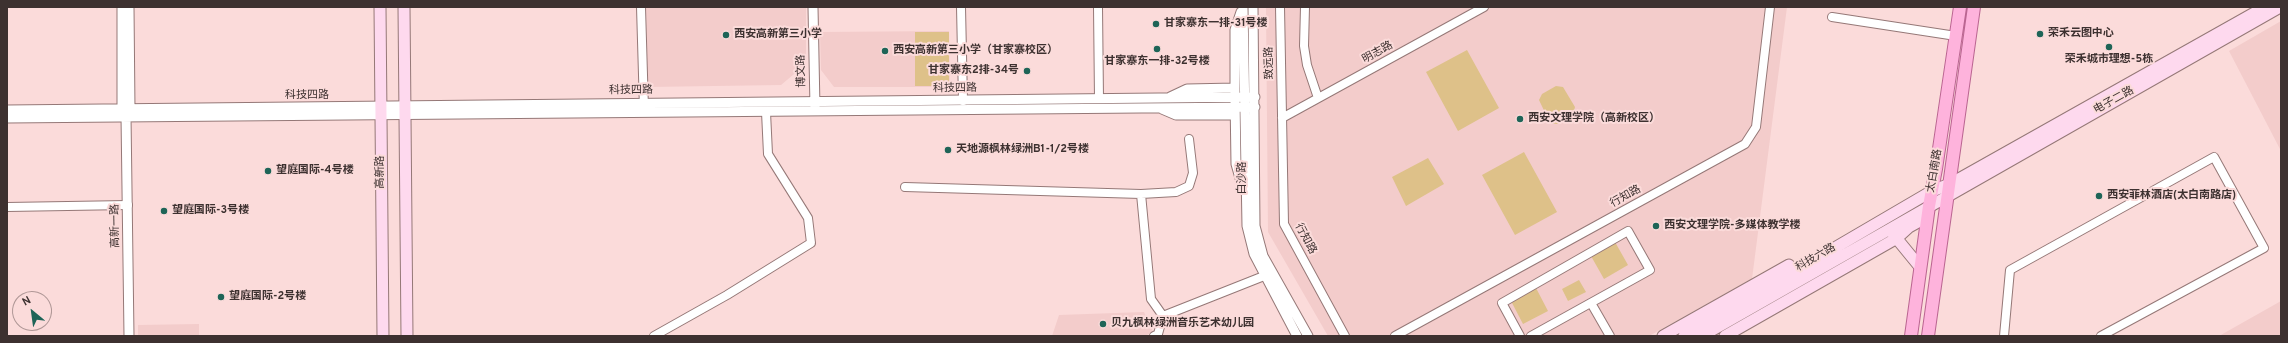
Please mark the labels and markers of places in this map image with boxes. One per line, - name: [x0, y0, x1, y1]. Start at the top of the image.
- place label: 甘家寨东一排-31号楼: [1164, 17, 1268, 31]
- marker: 甘家寨东一排-31号楼: [1151, 19, 1161, 29]
- place label: 荣禾云图中心: [2048, 27, 2114, 41]
- place label: 西安高新第三小学: [734, 28, 822, 42]
- marker: 荣禾云图中心: [2035, 29, 2045, 39]
- marker: 西安高新第三小学: [721, 30, 731, 40]
- marker: 荣禾·城市理想-5栋: [2104, 42, 2114, 52]
- place label: 西安高新第三小学（甘家寨校区）: [893, 44, 1058, 58]
- marker: 甘家寨东一排-32号楼: [1152, 44, 1162, 54]
- marker: 西安高新第三小学（甘家寨校区）: [880, 46, 890, 56]
- place label: 荣禾·城市理想-5栋: [2065, 53, 2153, 67]
- place label: 甘家寨东一排-32号楼: [1104, 55, 1210, 69]
- place label: 甘家寨东2排-34号: [928, 64, 1019, 78]
- marker: 甘家寨东2排-34号: [1022, 66, 1032, 76]
- place label: 西安文理学院（高新校区）: [1528, 112, 1660, 126]
- marker: 西安文理学院（高新校区）: [1515, 114, 1525, 124]
- place label: 天地源·枫林绿洲B1-1/2号楼: [956, 143, 1089, 157]
- marker: 天地源·枫林绿洲B1-1/2号楼: [943, 145, 953, 155]
- place label: 望庭国际-4号楼: [276, 164, 354, 178]
- marker: 望庭国际-4号楼: [263, 166, 273, 176]
- place label: 西安菲林酒店(太白南路店): [2107, 189, 2236, 203]
- marker: 西安菲林酒店(太白南路店): [2094, 191, 2104, 201]
- place label: 望庭国际-3号楼: [172, 204, 249, 218]
- marker: 望庭国际-3号楼: [159, 206, 169, 216]
- place label: 西安文理学院-多媒体教学楼: [1664, 219, 1801, 233]
- marker: 西安文理学院-多媒体教学楼: [1651, 221, 1661, 231]
- place label: 望庭国际-2号楼: [229, 290, 306, 304]
- marker: 望庭国际-2号楼: [216, 292, 226, 302]
- place label: 贝九·枫林绿洲音乐艺术幼儿园: [1111, 317, 1254, 331]
- marker: 贝九·枫林绿洲音乐艺术幼儿园: [1098, 319, 1108, 329]

